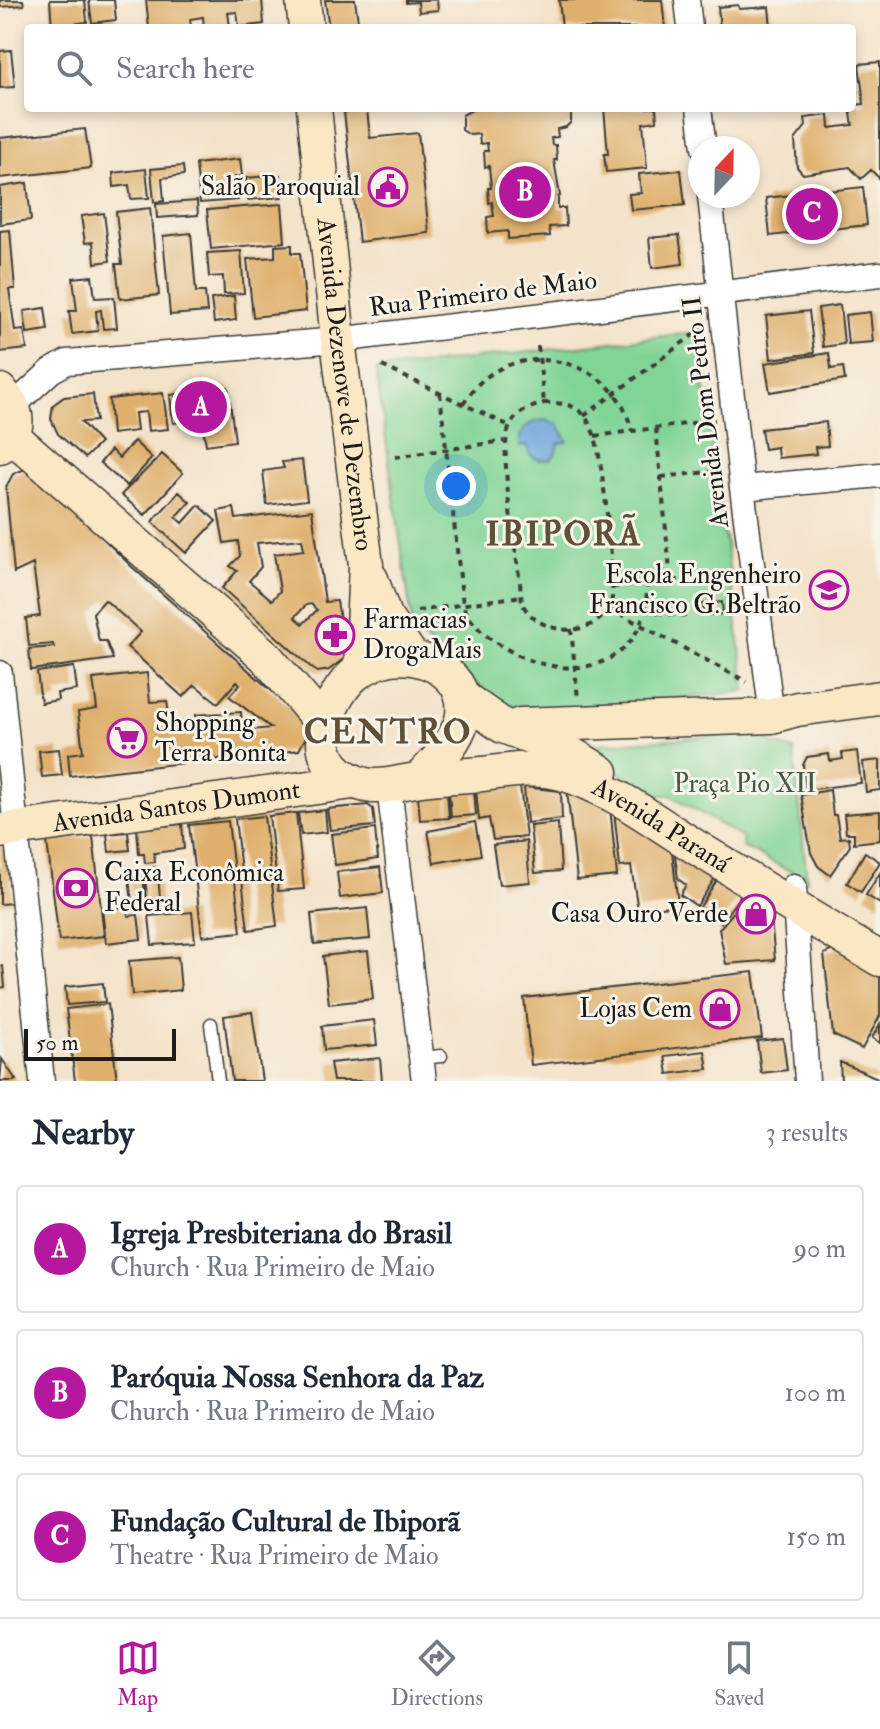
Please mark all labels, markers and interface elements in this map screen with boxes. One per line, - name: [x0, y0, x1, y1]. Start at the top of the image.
- search box: [24, 24, 856, 112]
- icon: search: [52, 46, 96, 90]
- text: Search here: [116, 50, 255, 87]
- north arrow: [688, 136, 760, 208]
- pin: B: [499, 162, 551, 222]
- public building icon: Salão Paroquial: [367, 166, 409, 208]
- place label: Salão Paroquial: [201, 171, 360, 203]
- pin: C: [786, 184, 838, 244]
- street label: Avenida Dezenove de Dezembro: [309, 215, 380, 553]
- street label: Rua Primeiro de Maio: [367, 264, 599, 324]
- street label: Avenida Dom Pedro II: [676, 294, 736, 531]
- pin: A: [175, 377, 227, 437]
- your location: [436, 466, 476, 506]
- district label: IBIPORÃ: [486, 513, 642, 556]
- place label: Escola Engenheiro Francisco G. Beltrão: [589, 559, 801, 621]
- school or university icon: Escola Engenheiro Francisco G. Beltrão: [808, 569, 850, 611]
- place label: Farmacias DrogaMais: [363, 604, 482, 666]
- pharmacy icon: Farmacias DrogaMais: [314, 614, 356, 656]
- place label: Shopping Terra Bonita: [155, 707, 287, 769]
- district label: CENTRO: [304, 711, 472, 754]
- supermarket icon: Shopping Terra Bonita: [106, 717, 148, 759]
- park label: Praça Pio XII: [674, 768, 817, 800]
- street label: Avenida Paraná: [586, 770, 736, 880]
- street label: Avenida Santos Dumont: [49, 774, 302, 840]
- place label: Caixa Econômica Federal: [104, 857, 284, 919]
- bank icon: Caixa Econômica Federal: [55, 867, 97, 909]
- shop icon: Casa Ouro Verde: [735, 893, 777, 935]
- place label: Casa Ouro Verde: [551, 898, 728, 930]
- shop icon: Lojas Cem: [699, 988, 741, 1030]
- place label: Lojas Cem: [579, 993, 692, 1025]
- scale bar: [24, 1025, 176, 1061]
- text: 50 m: [36, 1029, 78, 1057]
- text: Nearby: [32, 1112, 134, 1155]
- text: 3 results: [766, 1117, 848, 1149]
- text: Igreja Presbiteriana do Brasil: [110, 1215, 452, 1252]
- text: A: [52, 1233, 68, 1265]
- text: 90 m: [794, 1233, 846, 1265]
- text: Church · Rua Primeiro de Maio: [110, 1252, 435, 1284]
- text: Paróquia Nossa Senhora da Paz: [110, 1359, 484, 1396]
- text: B: [51, 1377, 69, 1409]
- text: 100 m: [785, 1377, 846, 1409]
- text: Church · Rua Primeiro de Maio: [110, 1396, 435, 1428]
- text: Fundação Cultural de Ibiporã: [110, 1503, 460, 1540]
- text: C: [50, 1521, 70, 1553]
- text: 150 m: [787, 1521, 846, 1553]
- text: Theatre · Rua Primeiro de Maio: [110, 1540, 439, 1572]
- tab: Map: [116, 1636, 160, 1712]
- tab: Directions: [391, 1636, 483, 1712]
- tab: Saved: [714, 1636, 764, 1712]

